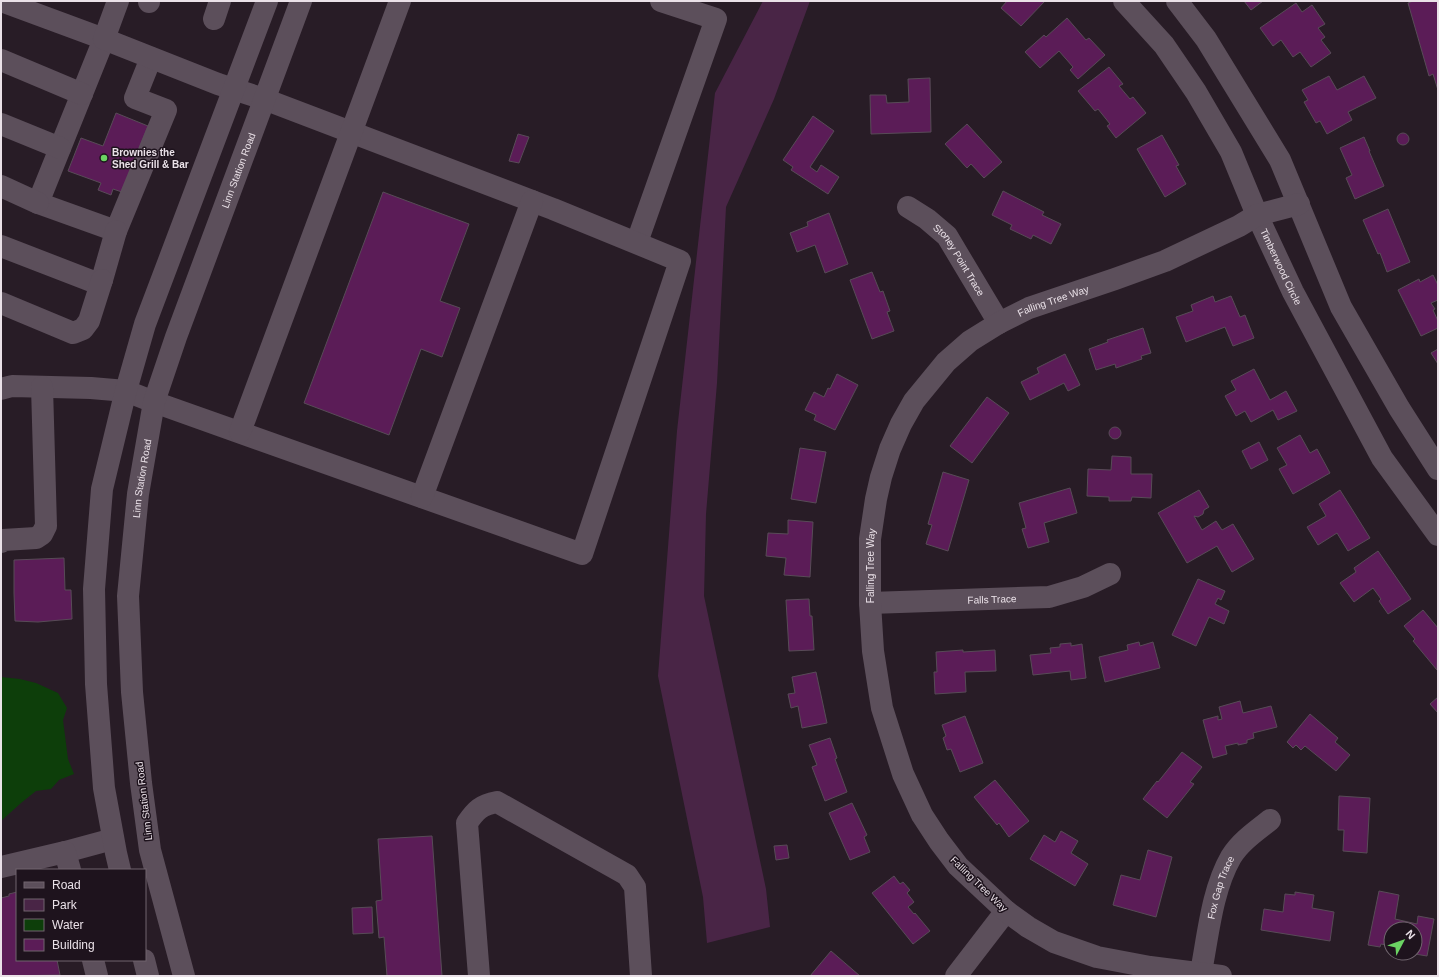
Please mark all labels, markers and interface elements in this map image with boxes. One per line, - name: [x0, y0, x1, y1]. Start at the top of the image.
- street label: Linn Station Road: [219, 131, 257, 209]
- place label: Brownies the Shed Grill & Bar: [112, 147, 189, 170]
- marker: Brownies the Shed Grill & Bar: [99, 153, 109, 163]
- street label: Stoney Point Trace: [931, 221, 987, 298]
- street label: Timberwood Circle: [1259, 227, 1304, 307]
- street label: Falling Tree Way: [1016, 283, 1090, 318]
- street label: Linn Station Road: [130, 438, 153, 518]
- street label: Falling Tree Way: [865, 528, 877, 603]
- street label: Falls Trace: [967, 593, 1017, 605]
- street label: Linn Station Road: [134, 761, 154, 841]
- street label: Fox Gap Trace: [1205, 853, 1236, 920]
- street label: Falling Tree Way: [948, 854, 1010, 914]
- legend: [16, 869, 146, 961]
- text: Road: [52, 878, 81, 892]
- text: Park: [52, 898, 78, 912]
- text: Water: [52, 918, 84, 932]
- north arrow: [1383, 921, 1423, 961]
- text: N: [1403, 928, 1418, 941]
- text: Building: [52, 938, 95, 952]

